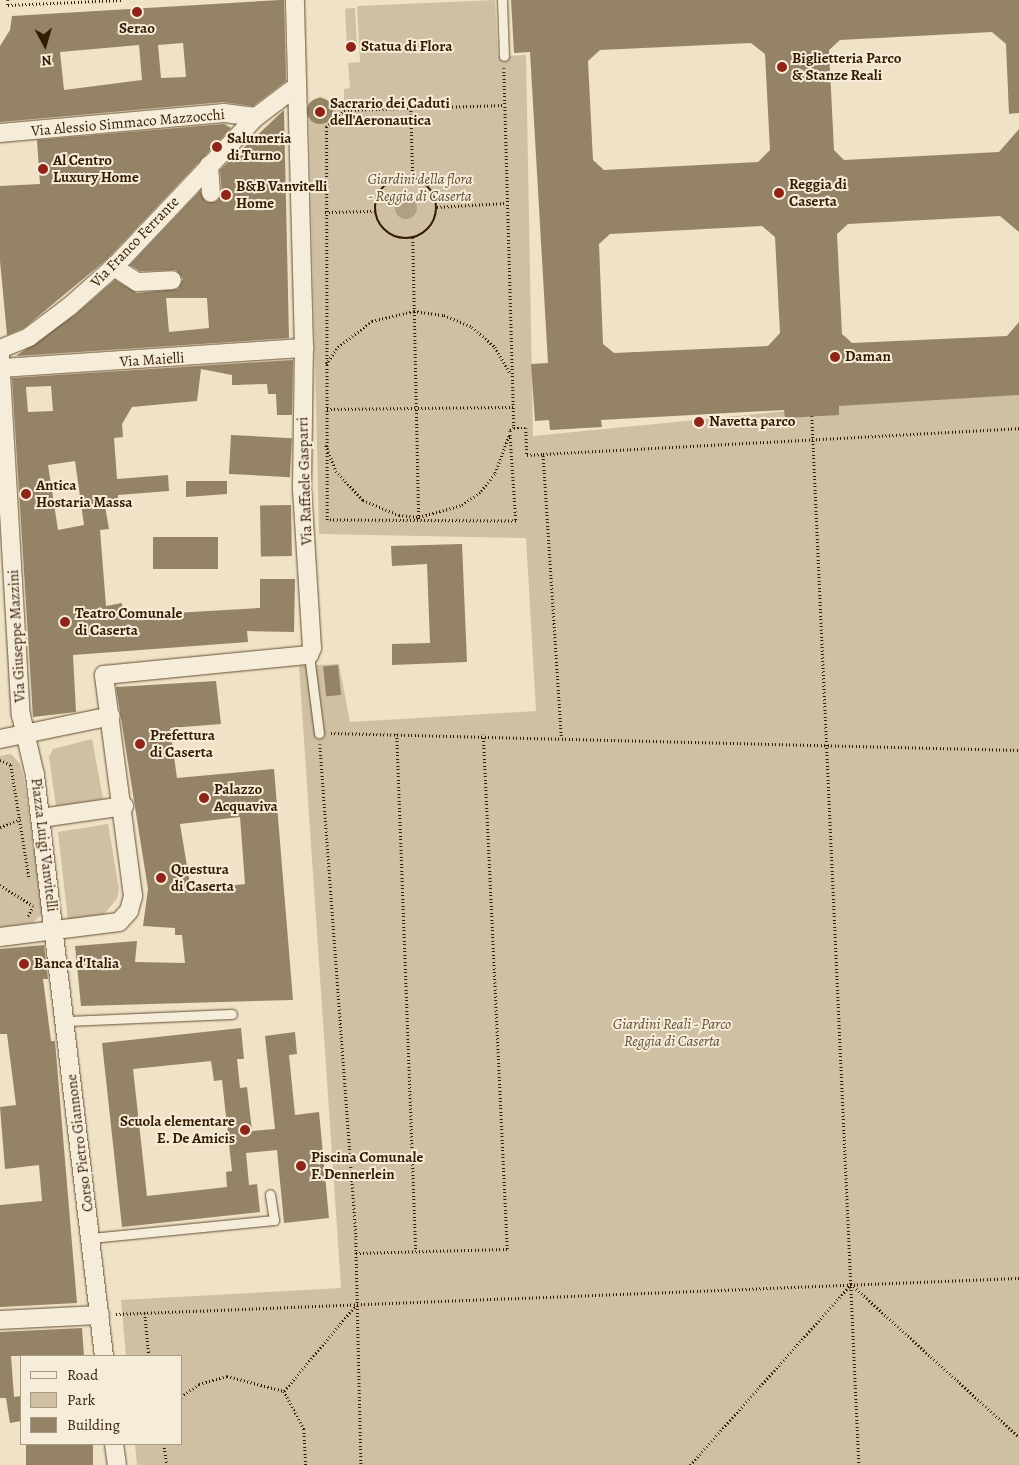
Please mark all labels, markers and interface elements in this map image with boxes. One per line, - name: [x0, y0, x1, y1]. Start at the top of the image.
- marker: Serao: [131, 6, 143, 18]
- north arrow: [20, 20, 70, 70]
- place label: Serao: [119, 20, 155, 38]
- place label: Statua di Flora: [361, 38, 452, 56]
- marker: Statua di Flora: [345, 41, 357, 53]
- place label: Biglietteria Parco & Stanze Reali: [792, 49, 901, 84]
- text: N: [41, 50, 53, 70]
- marker: Biglietteria Parco & Stanze Reali: [776, 61, 788, 73]
- place label: Sacrario dei Caduti dell'Aeronautica: [330, 94, 450, 129]
- street label: Via Alessio Simmaco Mazzocchi: [30, 106, 226, 140]
- marker: Sacrario dei Caduti dell'Aeronautica: [314, 106, 326, 118]
- place label: Salumeria di Turno: [227, 129, 292, 164]
- marker: Salumeria di Turno: [211, 141, 223, 153]
- place label: Al Centro Luxury Home: [53, 151, 139, 186]
- marker: Al Centro Luxury Home: [37, 163, 49, 175]
- park label: Giardini della flora - Reggia di Caserta: [368, 170, 472, 205]
- place label: Reggia di Caserta: [789, 175, 847, 210]
- place label: B&B Vanvitelli Home: [236, 177, 327, 212]
- marker: Reggia di Caserta: [773, 187, 785, 199]
- marker: B&B Vanvitelli Home: [220, 189, 232, 201]
- street label: Via Franco Ferrante: [87, 193, 183, 291]
- place label: Daman: [845, 348, 891, 366]
- street label: Via Maielli: [119, 349, 185, 371]
- marker: Daman: [829, 351, 841, 363]
- place label: Navetta parco: [709, 413, 796, 431]
- street label: Via Raffaele Gasparri: [294, 416, 316, 546]
- marker: Navetta parco: [693, 416, 705, 428]
- place label: Antica Hostaria Massa: [36, 476, 133, 511]
- marker: Antica Hostaria Massa: [20, 488, 32, 500]
- street label: Via Giuseppe Mazzini: [5, 569, 29, 703]
- place label: Teatro Comunale di Caserta: [75, 604, 182, 639]
- marker: Teatro Comunale di Caserta: [59, 616, 71, 628]
- place label: Prefettura di Caserta: [150, 726, 215, 761]
- marker: Prefettura di Caserta: [134, 738, 146, 750]
- street label: Piazza Luigi Vanvitelli: [27, 777, 61, 913]
- place label: Palazzo Acquaviva: [214, 780, 278, 815]
- marker: Palazzo Acquaviva: [198, 792, 210, 804]
- place label: Questura di Caserta: [171, 860, 234, 895]
- marker: Questura di Caserta: [155, 872, 167, 884]
- place label: Banca d'Italia: [34, 955, 119, 973]
- marker: Banca d'Italia: [18, 958, 30, 970]
- park label: Giardini Reali - Parco Reggia di Caserta: [613, 1015, 731, 1050]
- street label: Corso Pietro Giannone: [63, 1073, 97, 1213]
- place label: Scuola elementare E. De Amicis: [120, 1112, 235, 1147]
- marker: Scuola elementare E. De Amicis: [239, 1124, 251, 1136]
- place label: Piscina Comunale F. Dennerlein: [311, 1148, 423, 1183]
- marker: Piscina Comunale F. Dennerlein: [295, 1160, 307, 1172]
- legend: [20, 1355, 182, 1445]
- text: Road: [67, 1365, 98, 1385]
- text: Park: [67, 1390, 95, 1410]
- text: Building: [67, 1415, 120, 1435]

